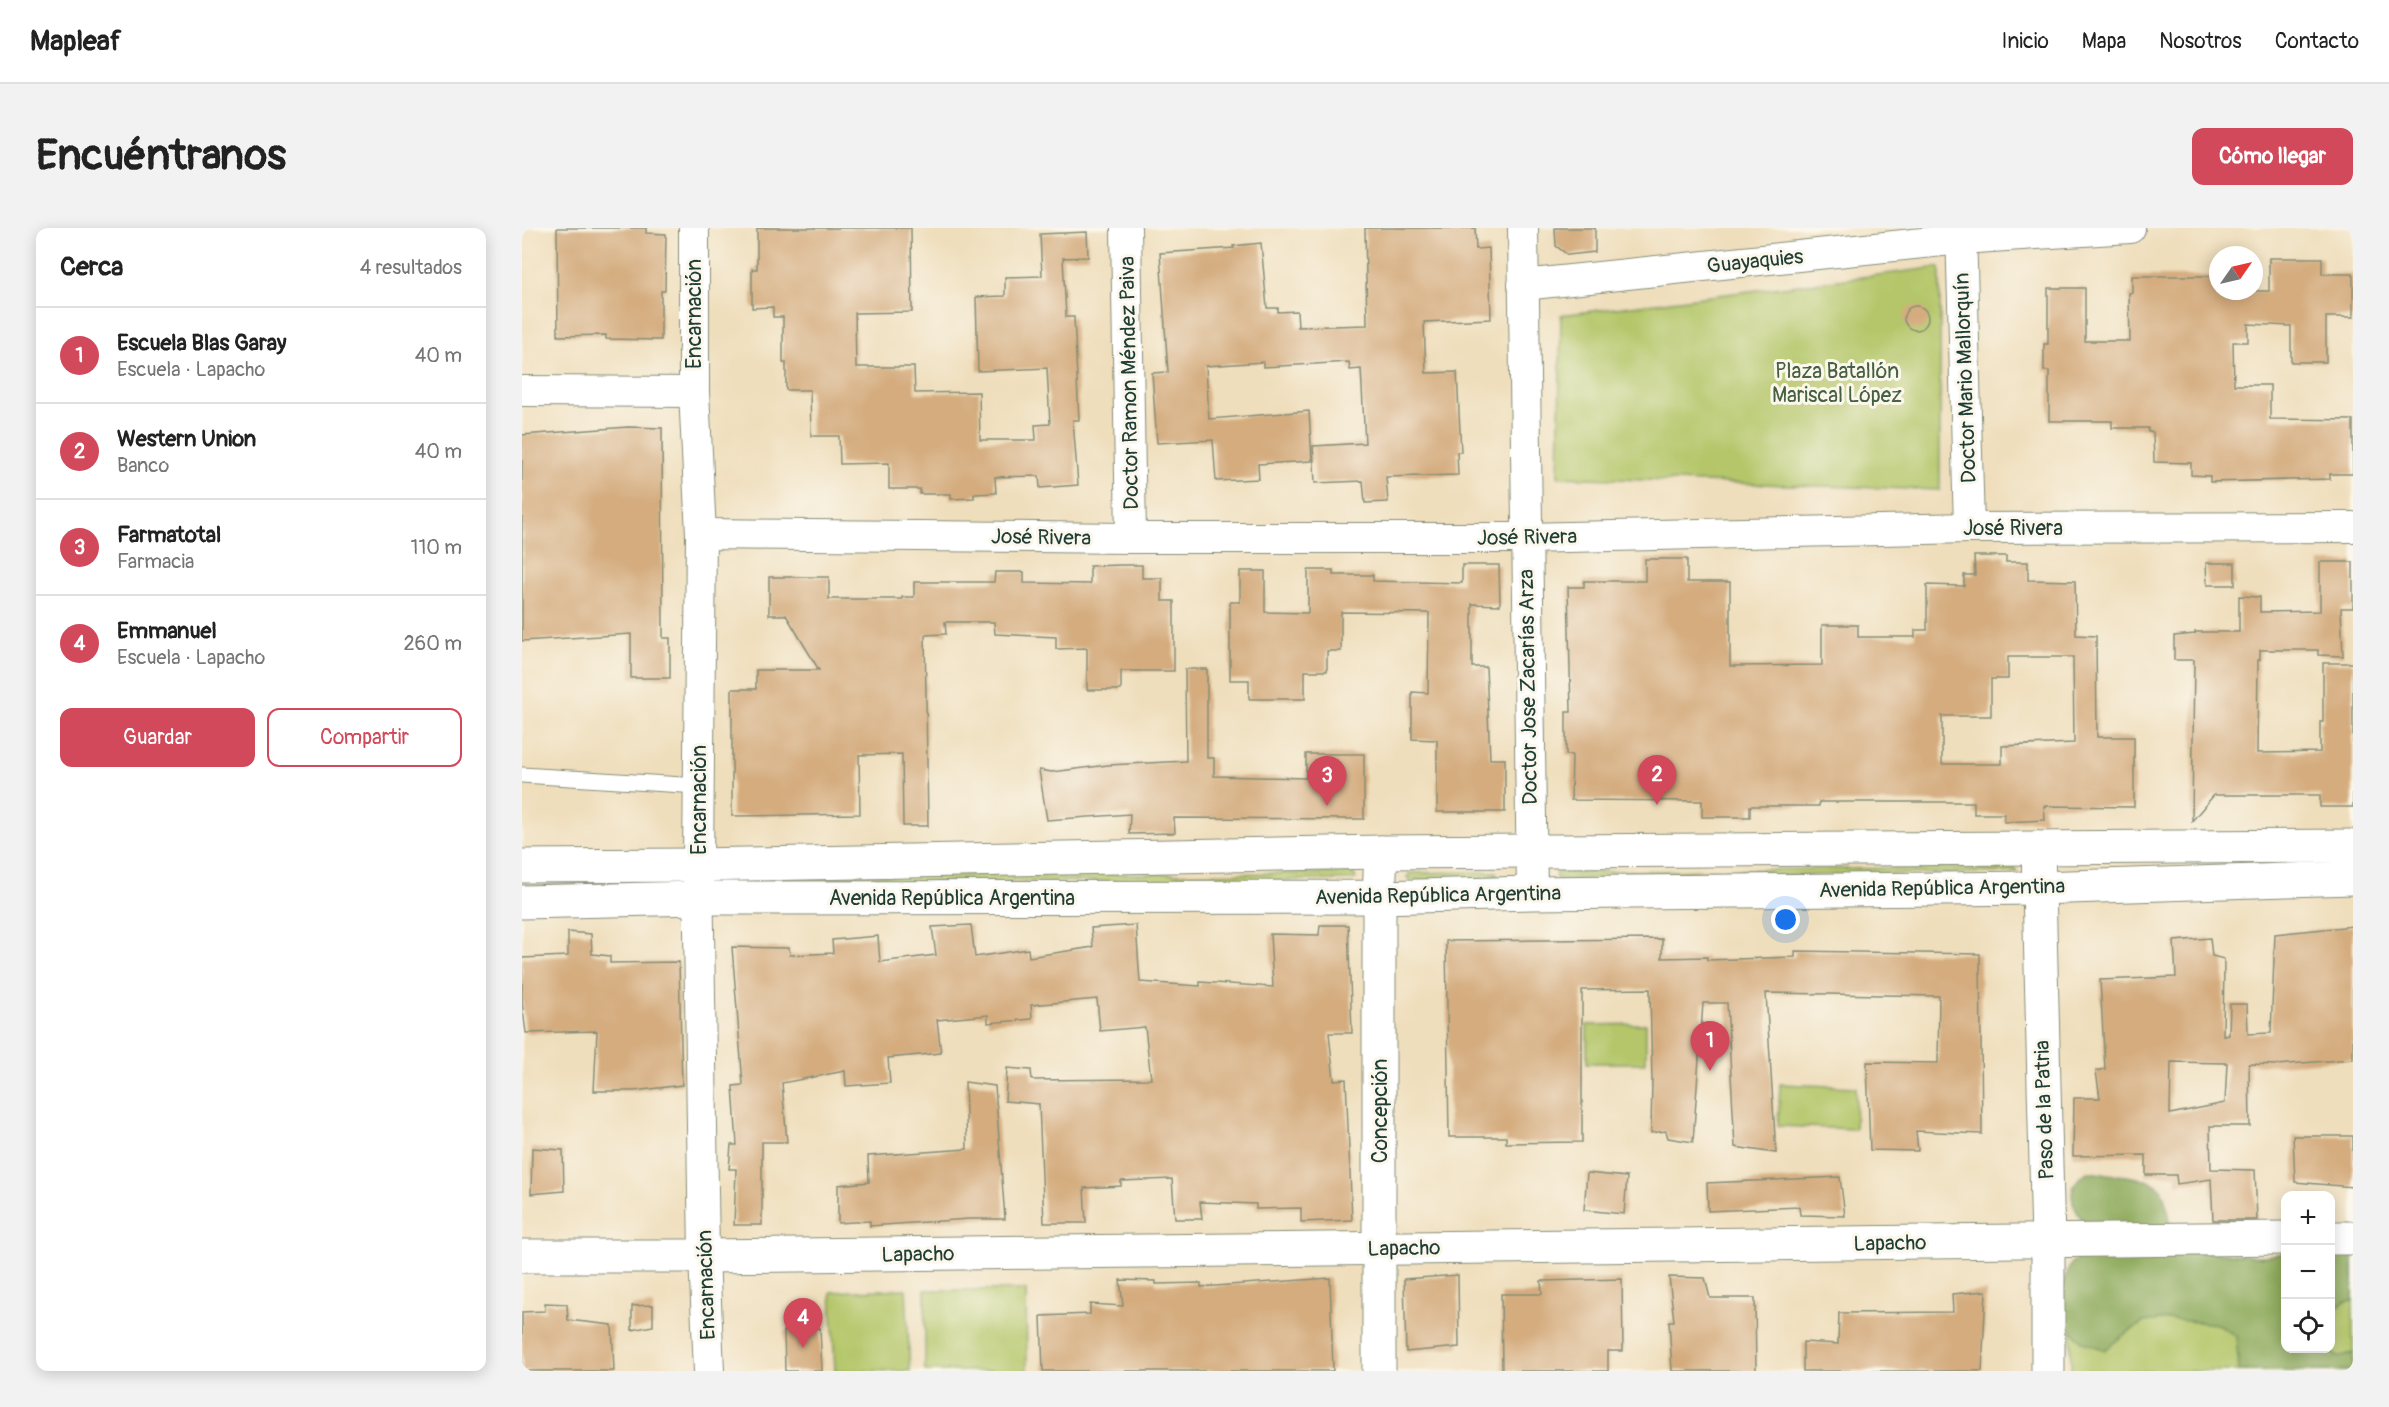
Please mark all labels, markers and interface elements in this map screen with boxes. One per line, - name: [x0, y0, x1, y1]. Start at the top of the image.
- text: Mapleaf: [30, 24, 121, 59]
- text: Inicio: [2002, 28, 2049, 55]
- text: Mapa: [2082, 28, 2126, 55]
- text: Nosotros: [2159, 28, 2242, 55]
- text: Contacto: [2275, 28, 2359, 55]
- button: Cómo llegar: [2192, 128, 2353, 185]
- text: Encuéntranos: [36, 130, 286, 182]
- street label: Guayaquies: [1705, 243, 1805, 280]
- north arrow: [2209, 246, 2263, 300]
- text: Cerca: [60, 251, 123, 283]
- text: 4 resultados: [360, 255, 462, 280]
- street label: Doctor Ramon Méndez Paiva: [1114, 256, 1145, 510]
- street label: Encarnación: [681, 259, 708, 369]
- street label: Doctor Mario Mallorquín: [1948, 272, 1983, 484]
- text: Escuela Blas Garay: [117, 329, 286, 357]
- text: 1: [76, 343, 83, 368]
- text: 40 m: [415, 343, 462, 368]
- text: Escuela · Lapacho: [117, 357, 265, 382]
- park label: Plaza Batallón Mariscal López: [1772, 358, 1902, 409]
- text: Western Union: [117, 425, 256, 453]
- text: 2: [74, 439, 85, 464]
- text: 40 m: [415, 439, 462, 464]
- text: Banco: [117, 453, 169, 478]
- street label: José Rivera: [1963, 515, 2063, 542]
- text: Farmatotal: [117, 521, 221, 549]
- street label: José Rivera: [991, 523, 1091, 552]
- street label: José Rivera: [1477, 523, 1577, 552]
- text: 3: [74, 535, 85, 560]
- text: 110 m: [411, 535, 462, 560]
- text: Farmacia: [117, 549, 194, 574]
- street label: Doctor Jose Zacarías Arza: [1513, 569, 1544, 805]
- text: Emmanuel: [117, 617, 217, 645]
- text: 4: [74, 631, 85, 656]
- text: 260 m: [403, 631, 462, 656]
- text: Escuela · Lapacho: [117, 645, 265, 670]
- button: Guardar: [60, 708, 255, 767]
- button: Compartir: [267, 708, 462, 767]
- street label: Encarnación: [686, 745, 713, 855]
- pin: 3: [1308, 756, 1346, 806]
- pin: 2: [1638, 756, 1676, 805]
- street label: Avenida República Argentina: [1819, 873, 2065, 904]
- street label: Avenida República Argentina: [1315, 880, 1561, 911]
- street label: Avenida República Argentina: [829, 885, 1075, 912]
- your location: [1771, 905, 1800, 934]
- pin: 1: [1690, 1022, 1730, 1071]
- street label: Paso de la Patria: [2029, 1040, 2060, 1180]
- street label: Concepción: [1367, 1059, 1394, 1163]
- map controls: [2281, 1191, 2335, 1353]
- button: +: [2281, 1191, 2335, 1245]
- street label: Encarnación: [691, 1229, 722, 1341]
- street label: Lapacho: [1853, 1229, 1927, 1258]
- street label: Lapacho: [1367, 1234, 1441, 1263]
- street label: Lapacho: [881, 1240, 955, 1269]
- button: −: [2281, 1245, 2335, 1299]
- pin: 4: [784, 1298, 822, 1348]
- button: locate: [2281, 1299, 2335, 1353]

